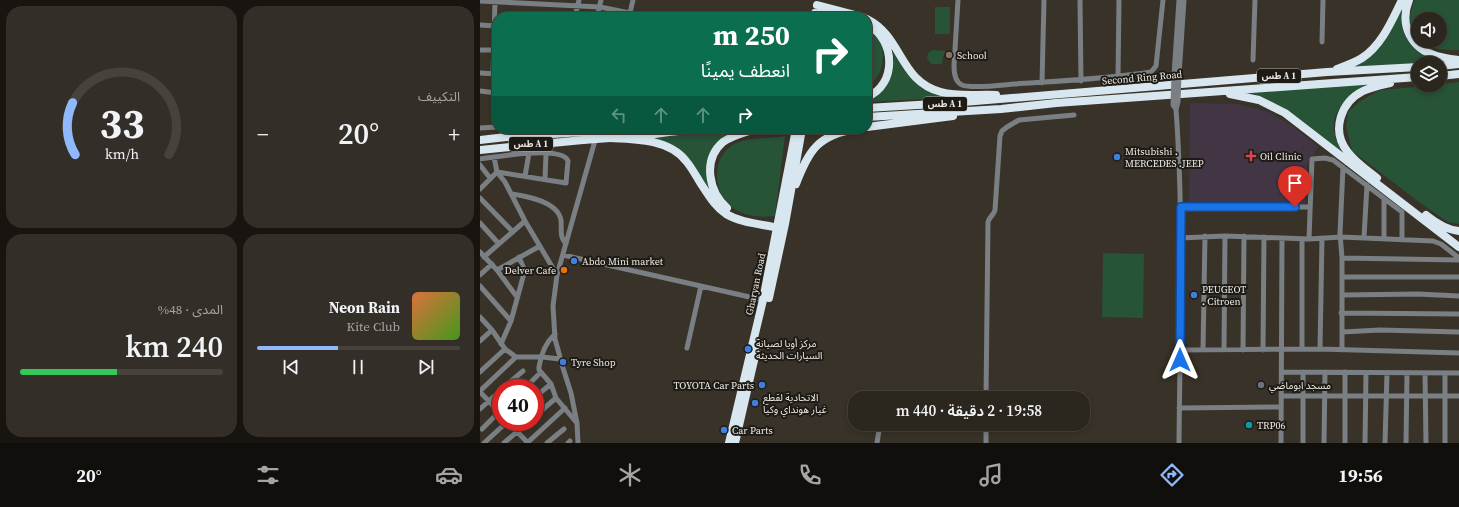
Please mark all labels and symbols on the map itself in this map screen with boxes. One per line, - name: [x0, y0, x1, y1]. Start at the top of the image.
- place label: School: [957, 49, 987, 62]
- marker: School: [944, 50, 954, 60]
- street label: Second Ring Road: [1101, 67, 1183, 87]
- road number: طس A 1: [1257, 69, 1301, 83]
- road number: طس A 1: [923, 97, 967, 111]
- road number: طس A 1: [509, 137, 553, 151]
- place label: Mitsubishi . MERCEDES .JEEP: [1125, 145, 1204, 170]
- marker: Oil Clinic: [1245, 150, 1257, 162]
- place label: Oil Clinic: [1260, 150, 1302, 163]
- marker: Mitsubishi . MERCEDES .JEEP: [1112, 152, 1122, 162]
- pin: [1278, 166, 1312, 207]
- street label: Gharyan Road: [743, 251, 768, 316]
- place label: Abdo Mini market: [582, 255, 664, 268]
- marker: Abdo Mini market: [569, 256, 579, 266]
- place label: Delver Cafe: [505, 264, 556, 277]
- marker: Delver Cafe: [559, 265, 569, 275]
- place label: PEUGEOT . Citroen: [1202, 283, 1246, 308]
- marker: PEUGEOT . Citroen: [1189, 290, 1199, 300]
- place label: مركز أويا لصيانة السيارات الحديثة: [756, 337, 822, 362]
- position arrow: [1159, 339, 1201, 381]
- marker: مركز أويا لصيانة السيارات الحديثة: [743, 344, 753, 354]
- place label: Tyre Shop: [571, 356, 616, 369]
- marker: Tyre Shop: [558, 357, 568, 367]
- speed limit sign: 40: [492, 379, 544, 431]
- place label: TOYOTA Car Parts: [673, 379, 754, 392]
- place label: مسجد ابوماضي: [1269, 379, 1331, 393]
- marker: TOYOTA Car Parts: [757, 380, 767, 390]
- marker: مسجد ابوماضي: [1256, 380, 1266, 390]
- place label: الاتحادية لقطع غيار هونداي وكيا: [763, 391, 827, 417]
- marker: الاتحادية لقطع غيار هونداي وكيا: [750, 398, 760, 408]
- place label: TRP06: [1257, 419, 1285, 432]
- marker: TRP06: [1244, 420, 1254, 430]
- place label: Car Parts: [732, 424, 773, 437]
- marker: Car Parts: [719, 425, 729, 435]

